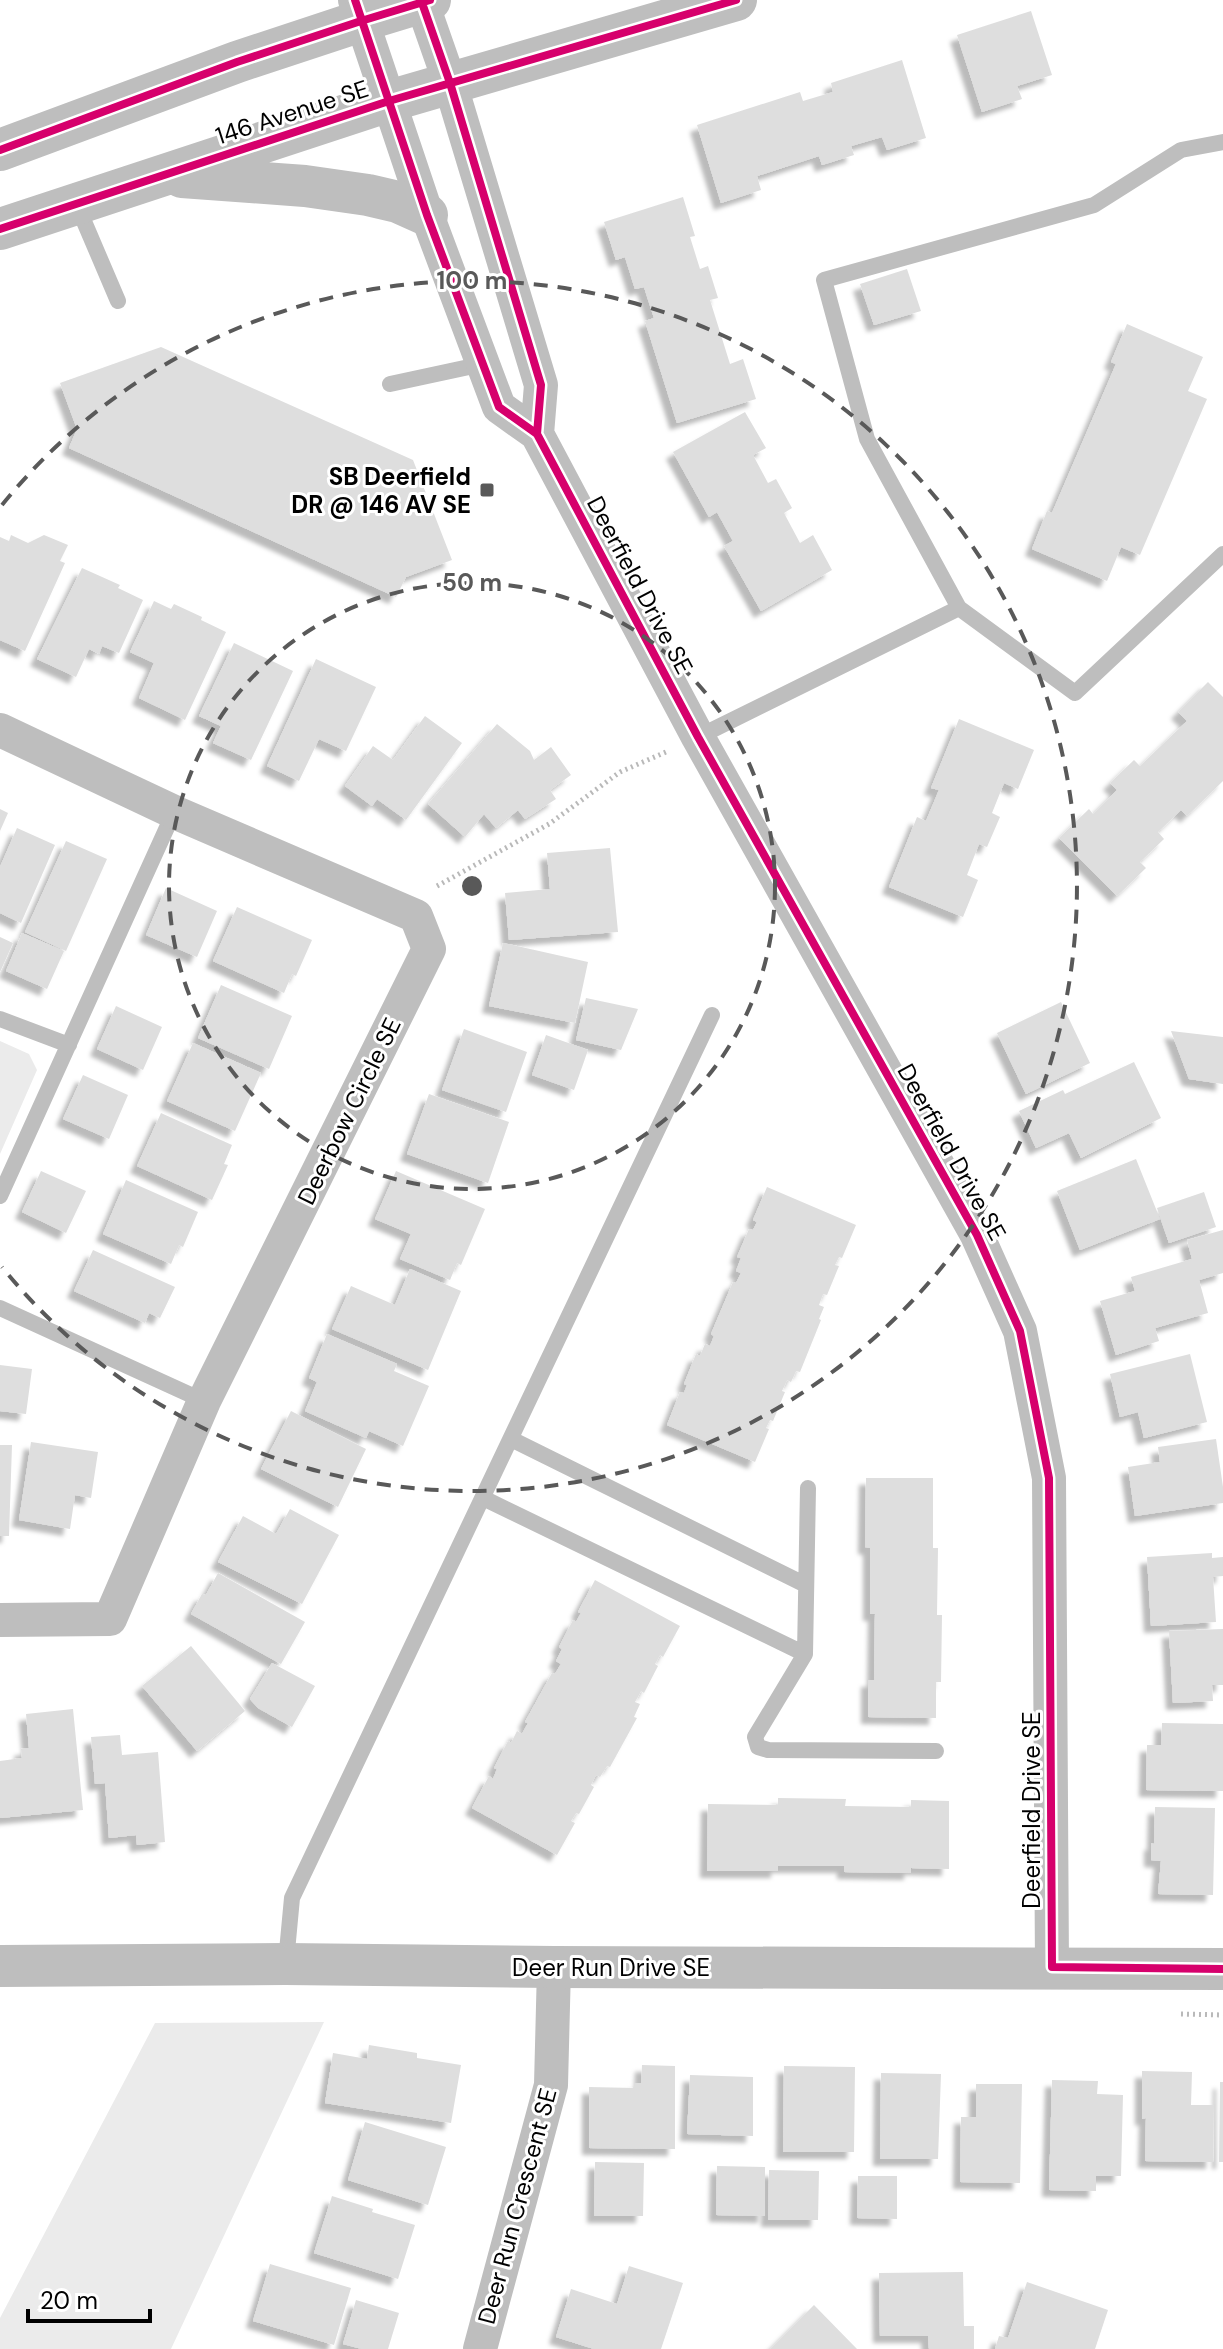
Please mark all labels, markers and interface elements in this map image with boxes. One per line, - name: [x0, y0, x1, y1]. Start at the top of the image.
- street label: 146 Avenue SE: [212, 73, 372, 151]
- text: 100 m: [437, 265, 507, 296]
- place label: SB Deerfield DR @ 146 AV SE: [291, 461, 471, 520]
- marker: SB Deerfield DR @ 146 AV SE: [478, 481, 496, 499]
- street label: Deerfield Drive SE: [580, 491, 700, 679]
- text: 50 m: [442, 567, 502, 598]
- centre of rings: [458, 872, 486, 900]
- street label: Deerbow Circle SE: [290, 1012, 408, 1210]
- street label: Deerfield Drive SE: [891, 1058, 1013, 1246]
- street label: Deerfield Drive SE: [1016, 1711, 1047, 1909]
- street label: Deer Run Drive SE: [512, 1952, 710, 1983]
- street label: Deer Run Crescent SE: [471, 2085, 563, 2327]
- scale bar: [28, 2273, 150, 2323]
- text: 20 m: [40, 2285, 98, 2316]

